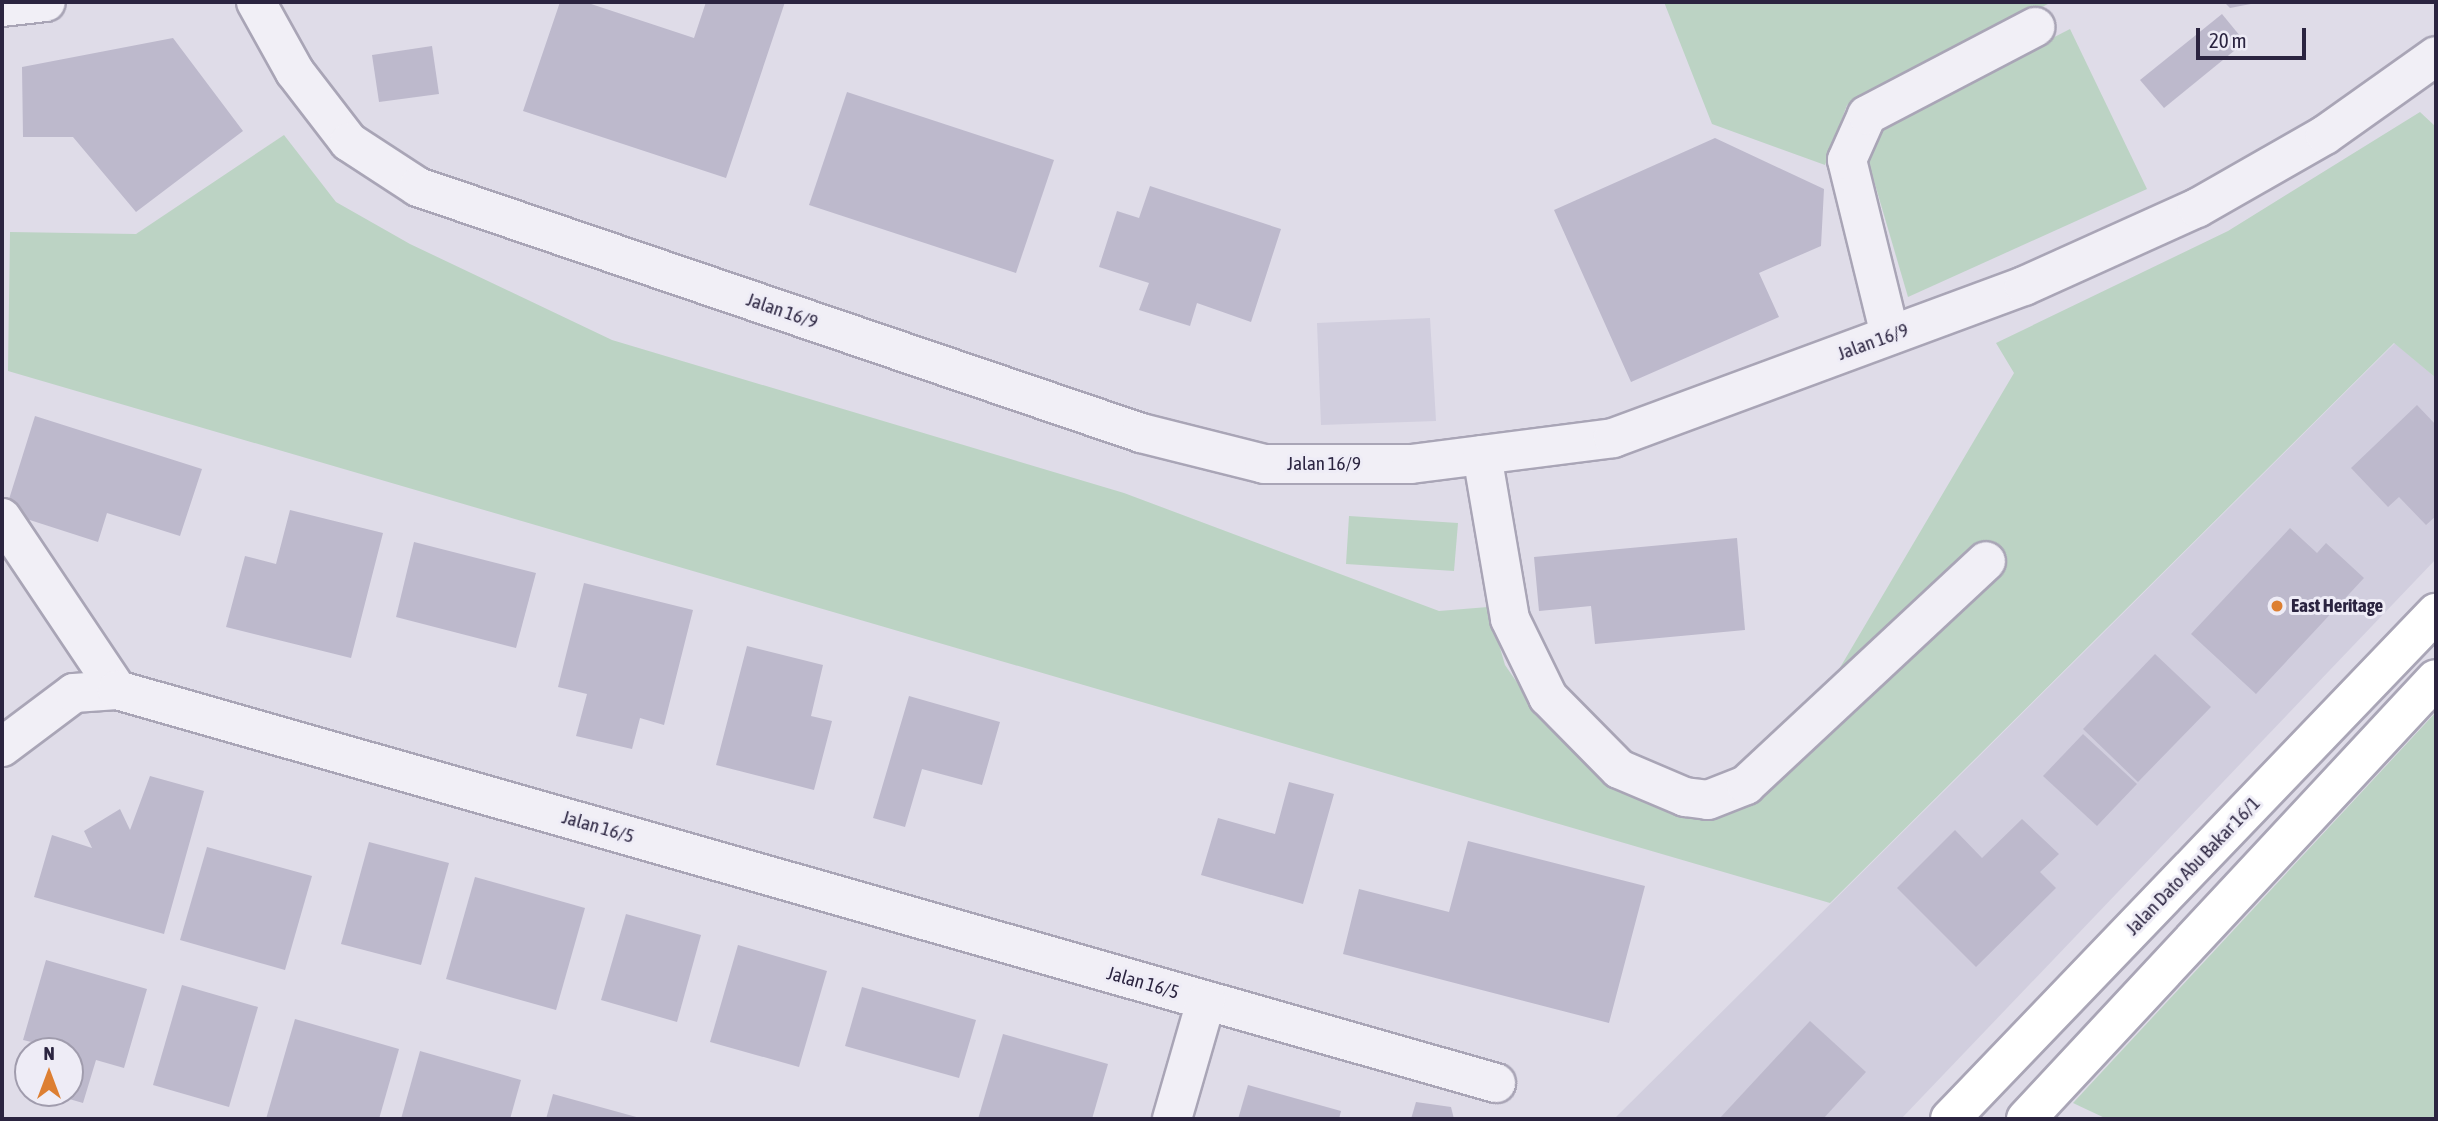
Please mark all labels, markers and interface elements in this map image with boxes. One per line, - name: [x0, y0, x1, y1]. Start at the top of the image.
- scale bar: [2200, 14, 2310, 58]
- text: 20 m: [2209, 28, 2247, 52]
- street label: Jalan 16/9: [743, 288, 821, 334]
- street label: Jalan 16/9: [1834, 319, 1912, 365]
- street label: Jalan 16/9: [1287, 453, 1361, 475]
- place label: East Heritage: [2291, 595, 2383, 617]
- marker: East Heritage: [2269, 598, 2285, 614]
- street label: Jalan Dato Abu Bakar 16/1: [2121, 792, 2265, 940]
- street label: Jalan 16/5: [559, 806, 637, 848]
- street label: Jalan 16/5: [1104, 962, 1182, 1004]
- north arrow: [14, 1037, 84, 1107]
- text: N: [43, 1042, 55, 1064]

